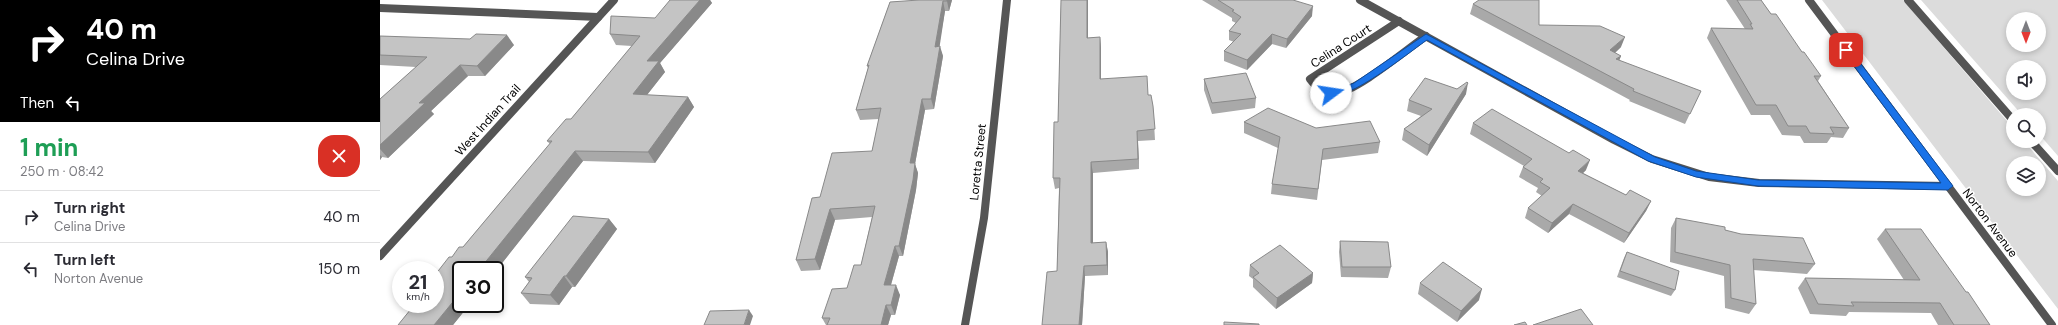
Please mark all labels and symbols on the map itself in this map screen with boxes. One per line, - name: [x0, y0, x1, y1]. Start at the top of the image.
- north arrow: [2006, 12, 2046, 52]
- street label: Celina Court: [1308, 20, 1375, 72]
- pin: [1829, 33, 1863, 67]
- position arrow: [1310, 72, 1352, 114]
- street label: West Indian Trail: [452, 81, 524, 159]
- street label: Loretta Street: [966, 123, 990, 201]
- street label: Norton Avenue: [1959, 185, 2021, 261]
- speed limit sign: 30: [452, 261, 504, 313]

